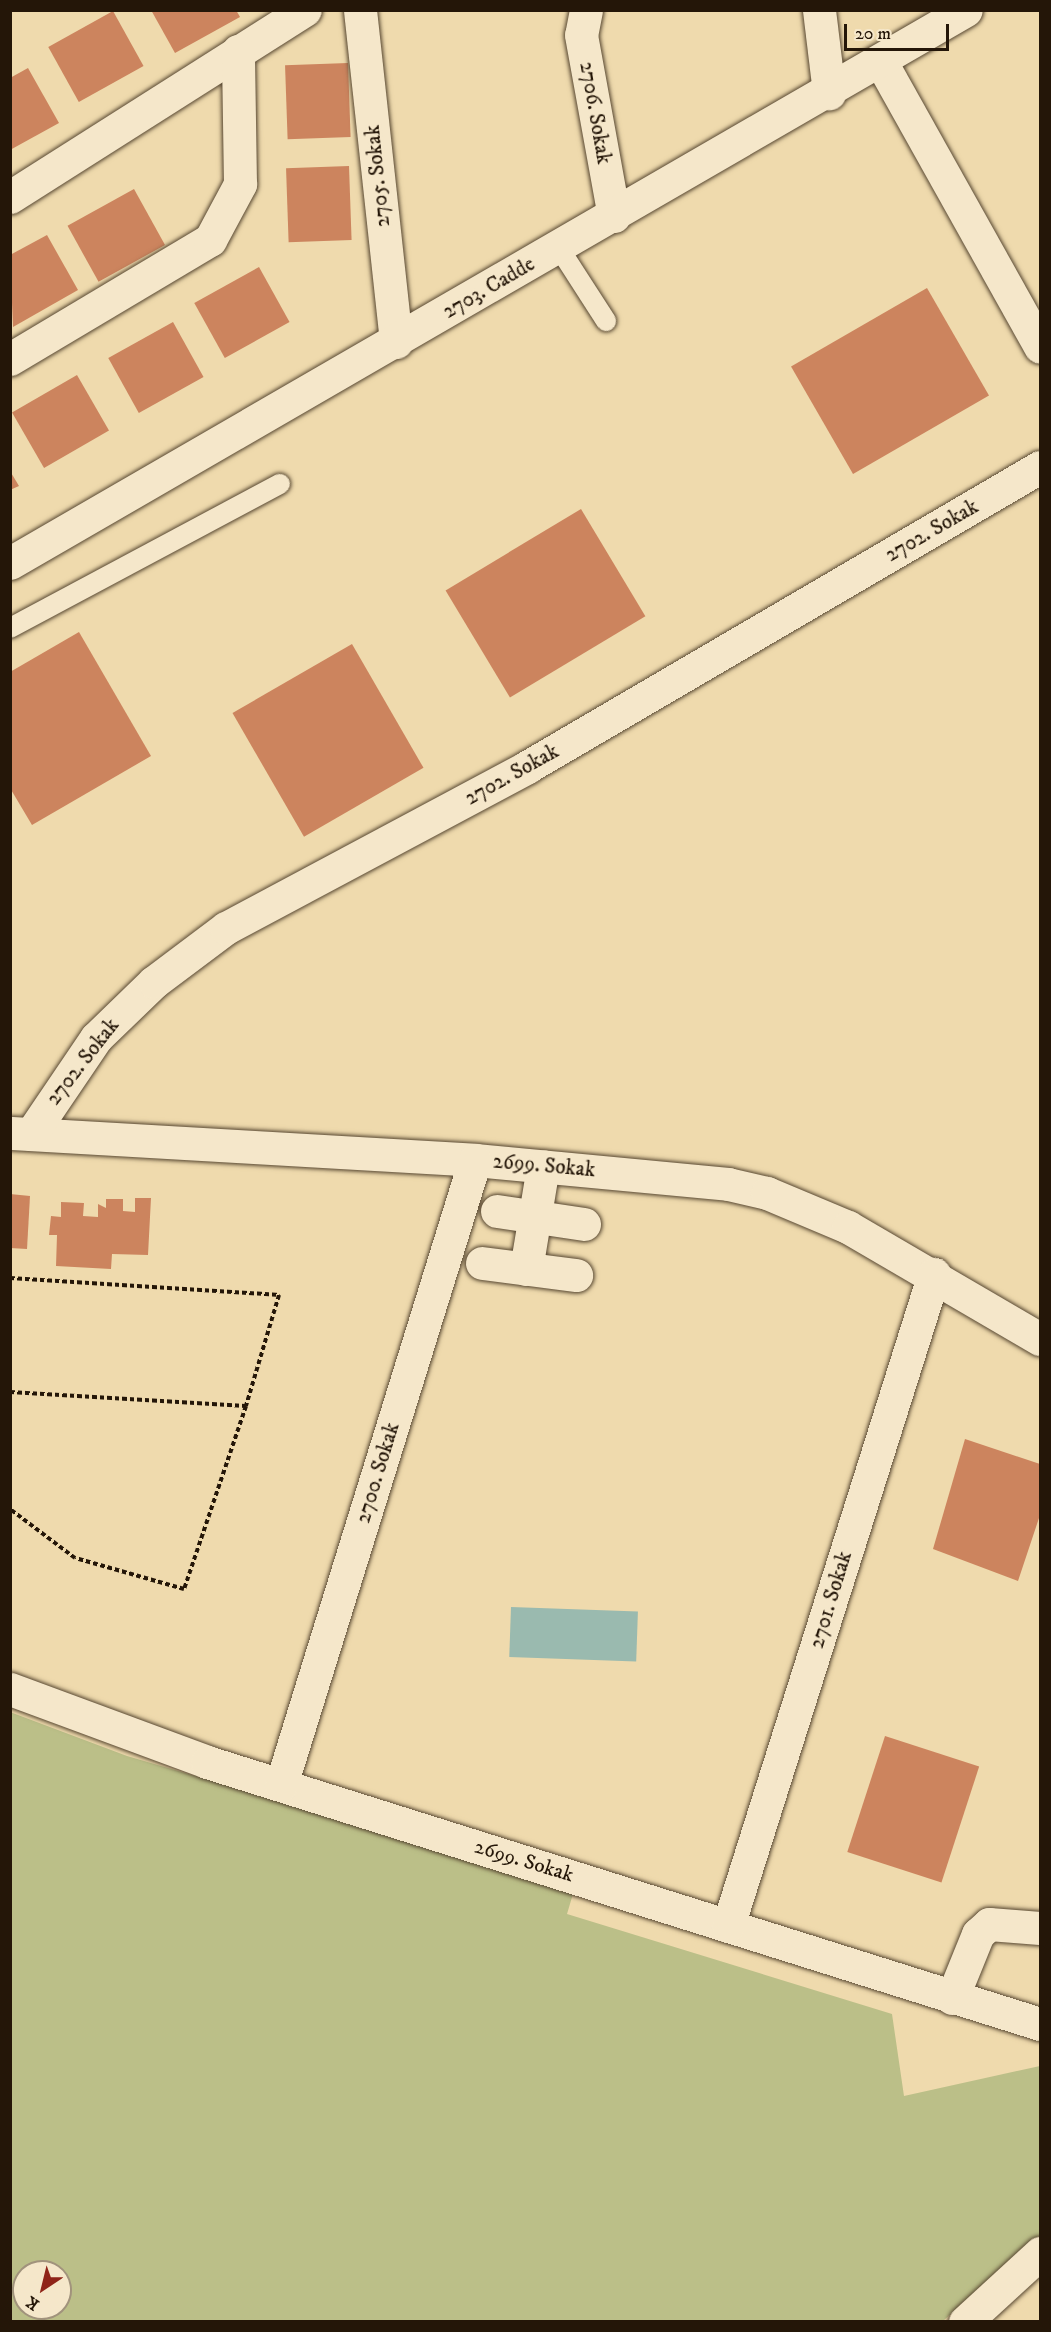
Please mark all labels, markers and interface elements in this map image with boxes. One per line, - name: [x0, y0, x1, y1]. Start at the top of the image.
- scale bar: [847, 12, 952, 50]
- text: 20 m: [855, 23, 891, 45]
- street label: 2706. Sokak: [574, 60, 616, 166]
- street label: 2705. Sokak: [360, 124, 396, 228]
- street label: 2703. Cadde: [439, 252, 539, 324]
- street label: 2702. Sokak: [881, 494, 983, 568]
- street label: 2702. Sokak: [461, 739, 563, 811]
- street label: 2702. Sokak: [41, 1014, 125, 1110]
- street label: 2699. Sokak: [492, 1149, 596, 1183]
- street label: 2700. Sokak: [351, 1420, 405, 1526]
- street label: 2701. Sokak: [804, 1548, 858, 1652]
- street label: 2699. Sokak: [471, 1834, 577, 1888]
- north arrow: [12, 2260, 72, 2320]
- text: K: [22, 2292, 43, 2315]

